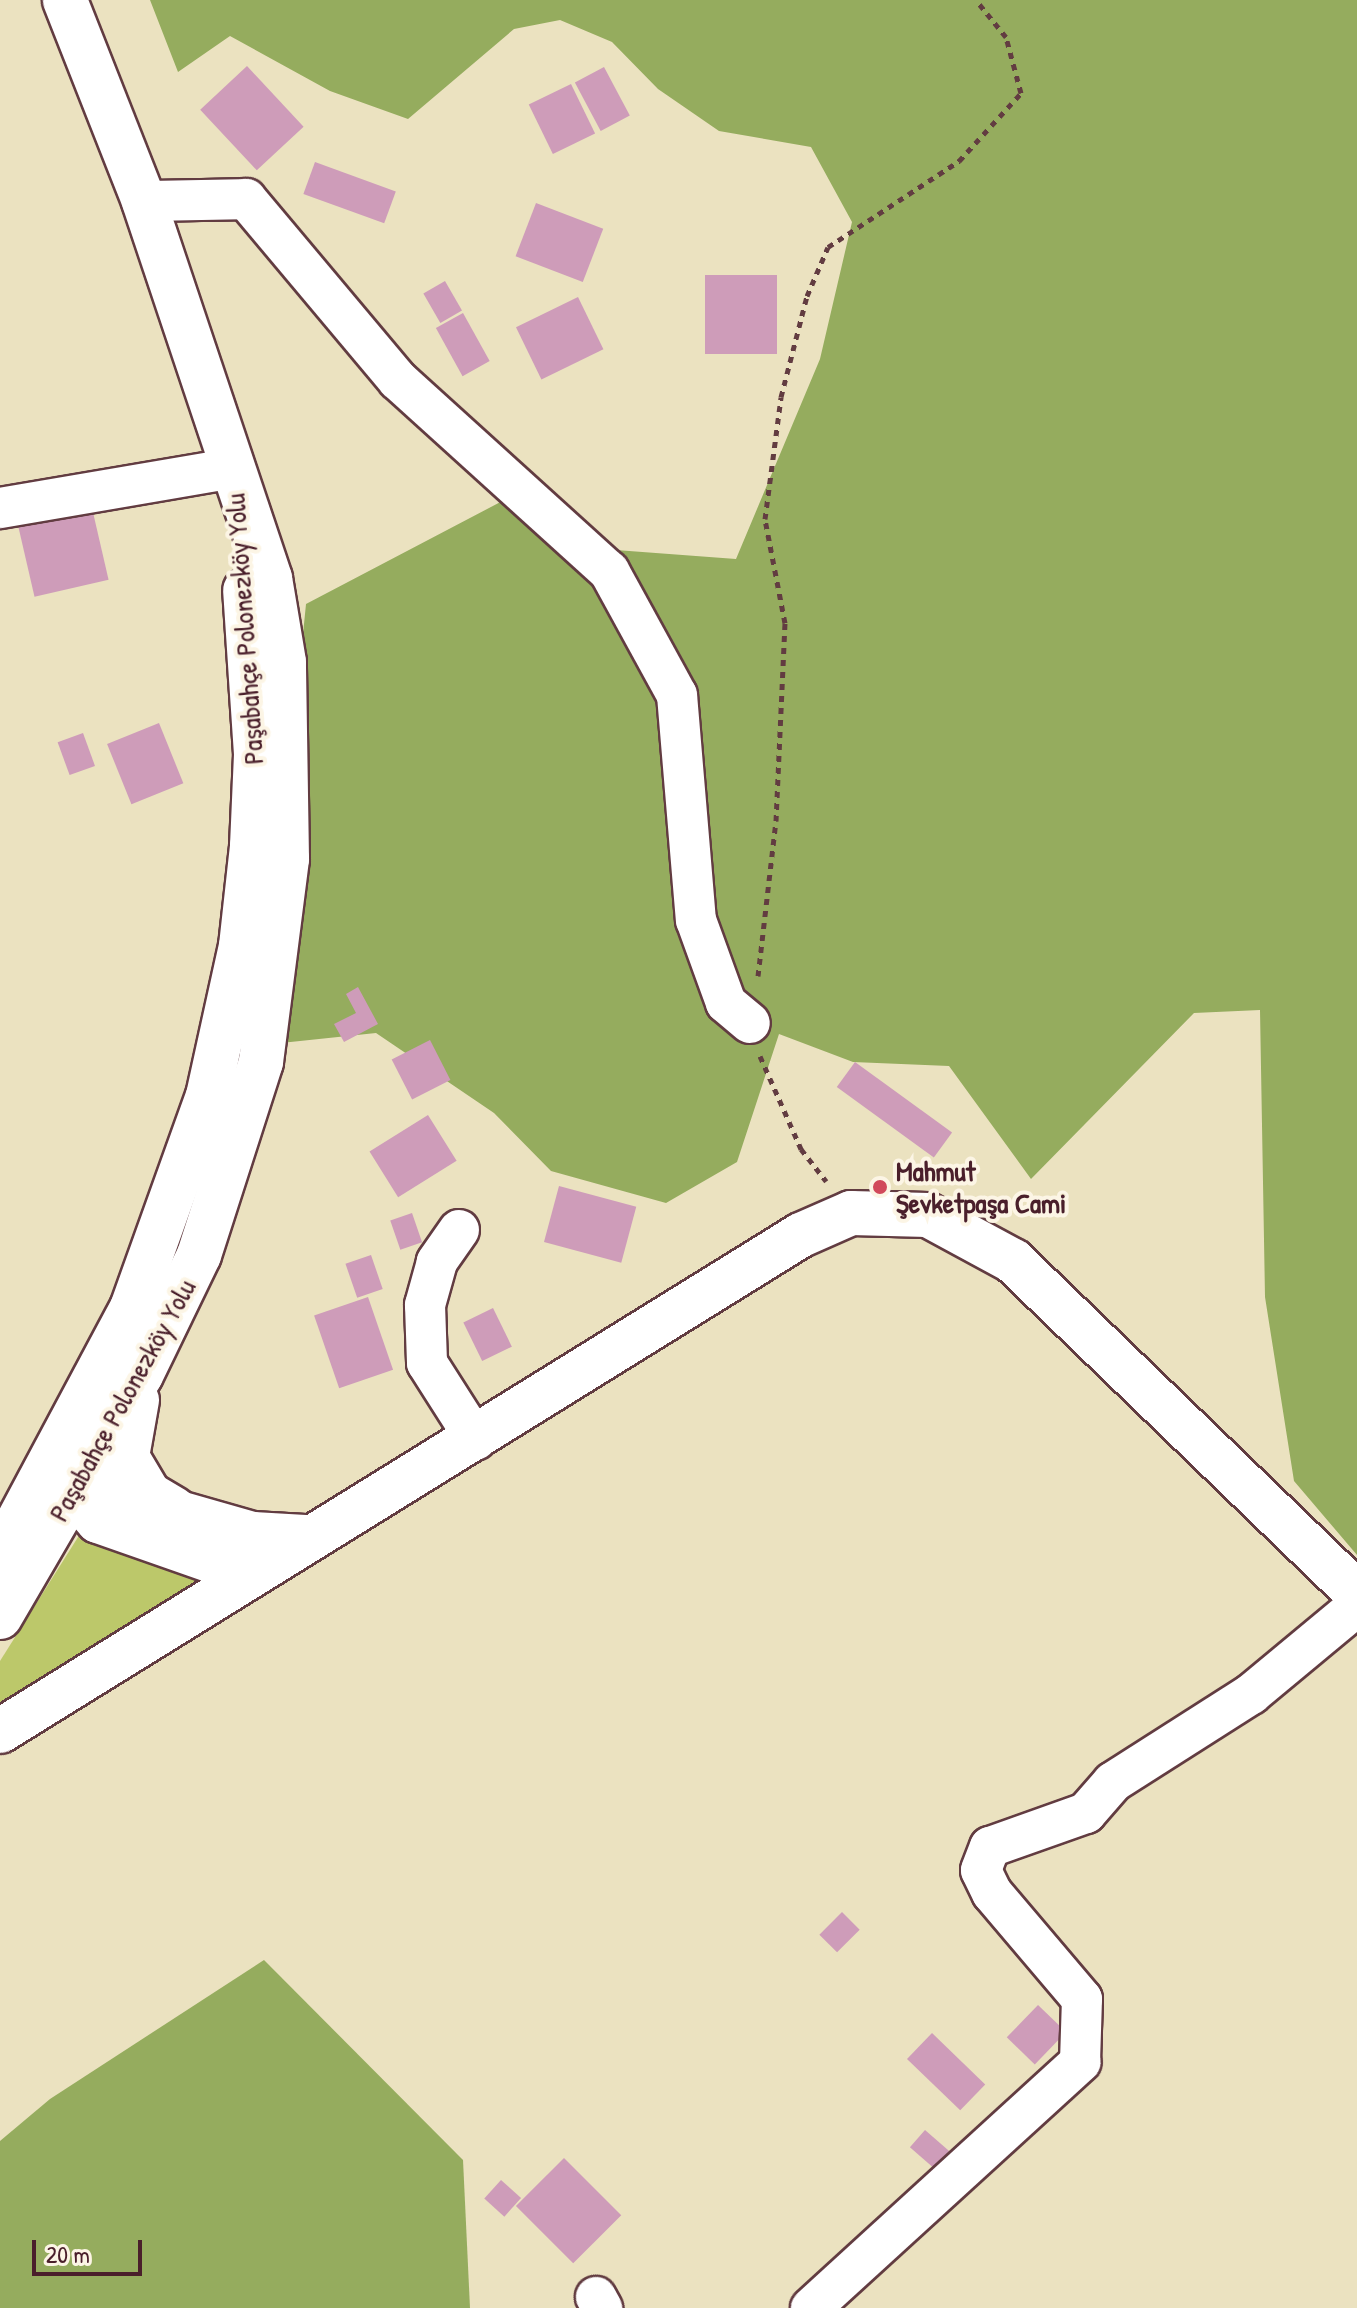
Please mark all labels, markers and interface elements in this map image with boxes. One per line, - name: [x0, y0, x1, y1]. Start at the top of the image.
- street label: Paşabahçe Polonezköy Yolu: [218, 492, 270, 766]
- place label: Mahmut Şevketpaşa Cami: [896, 1154, 1066, 1220]
- marker: Mahmut Şevketpaşa Cami: [871, 1178, 889, 1196]
- street label: Paşabahçe Polonezköy Yolu: [41, 1273, 203, 1527]
- scale bar: [36, 2224, 146, 2274]
- text: 20 m: [46, 2238, 90, 2270]

